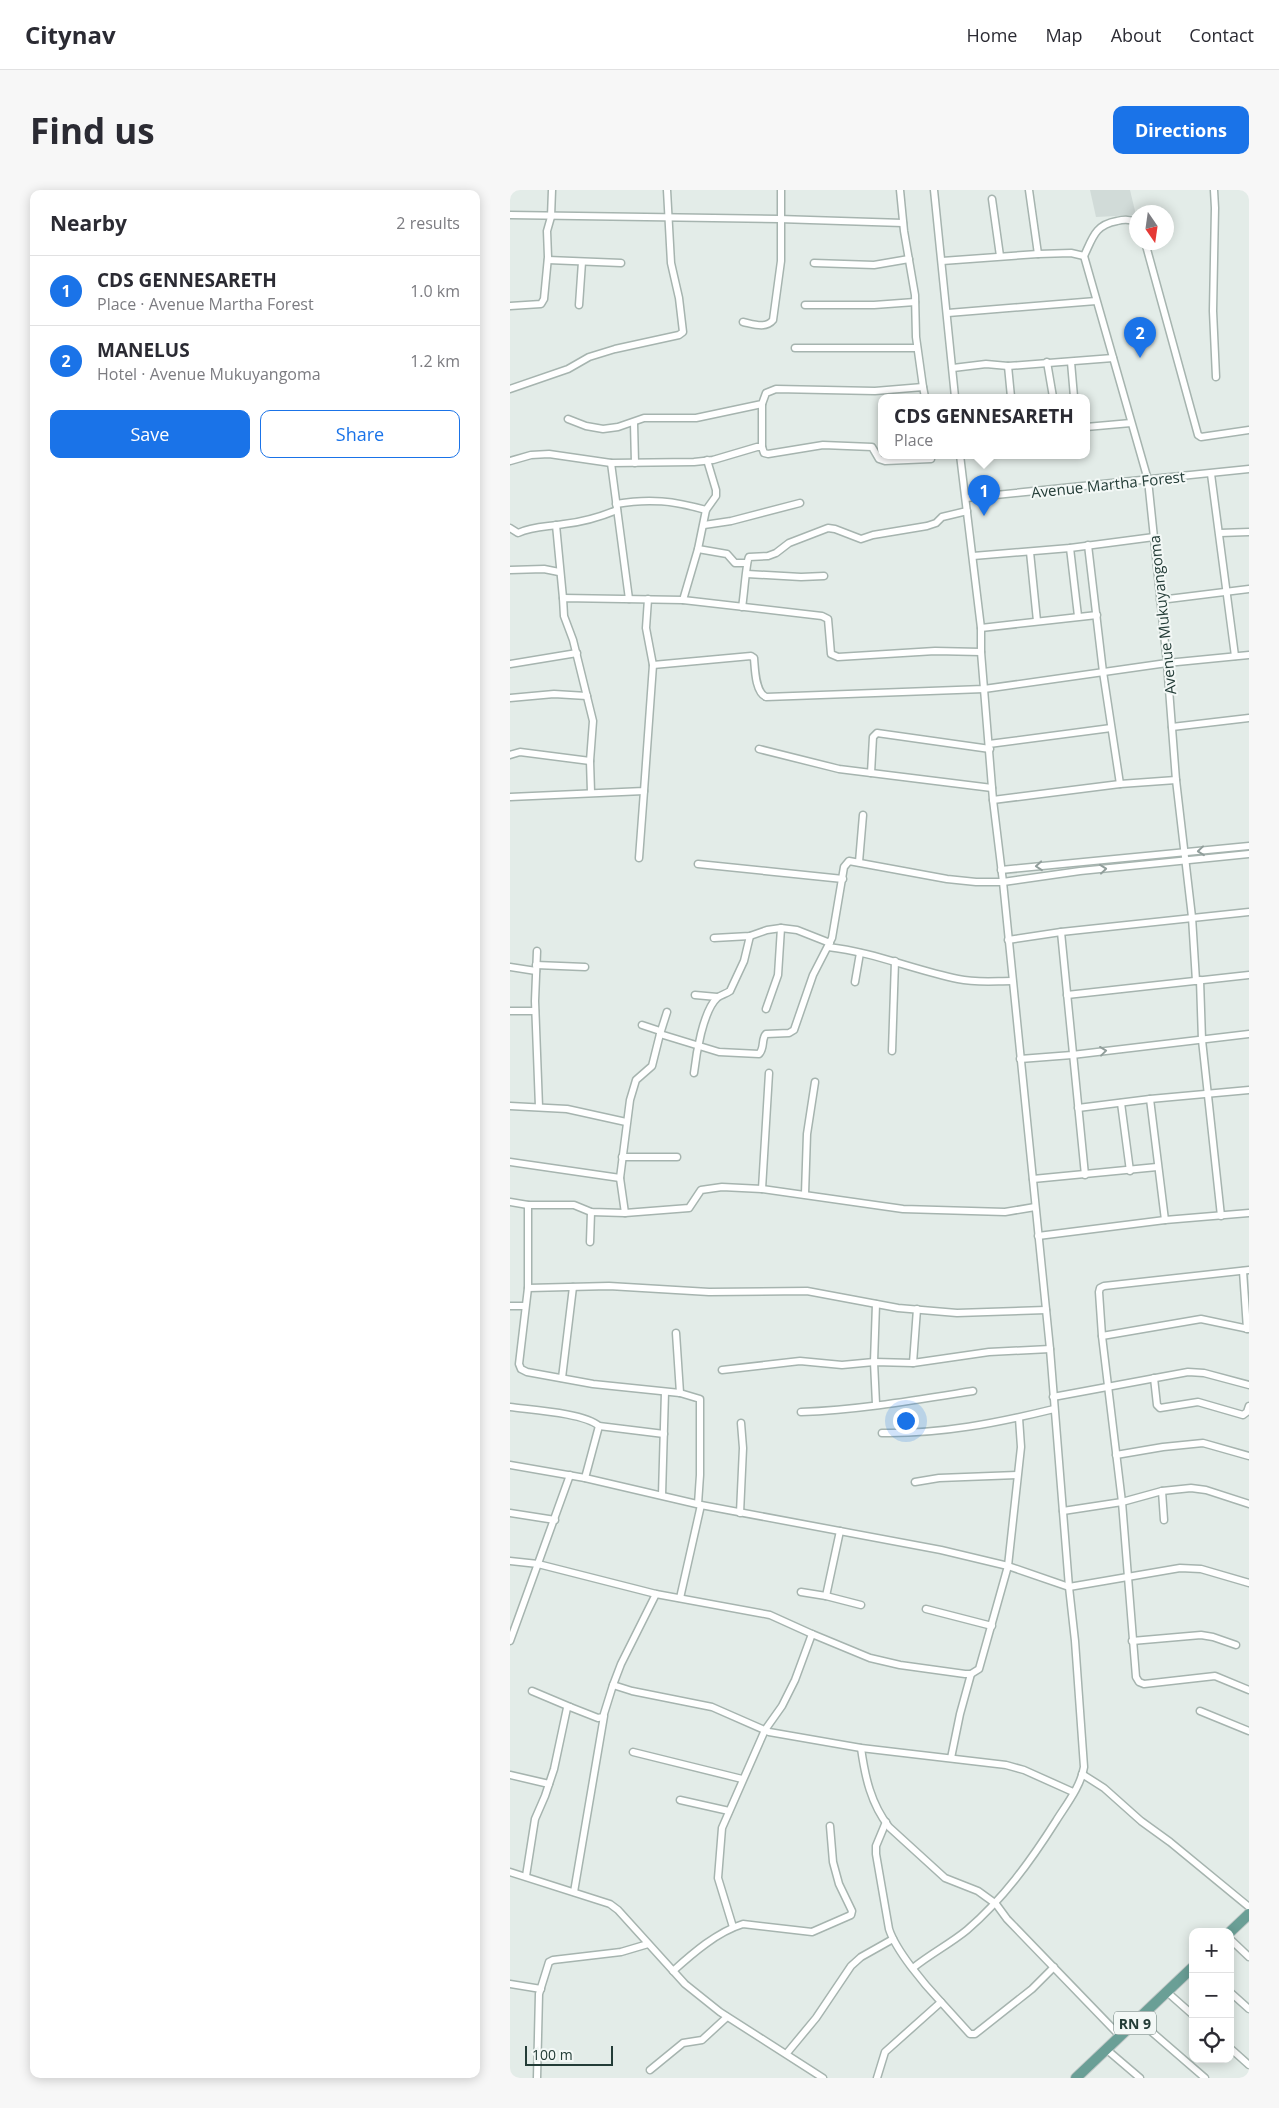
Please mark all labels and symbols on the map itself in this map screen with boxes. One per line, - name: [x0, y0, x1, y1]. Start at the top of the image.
- north arrow: [1129, 205, 1174, 250]
- pin: 2: [1124, 317, 1156, 358]
- street label: Avenue Martha Forest: [1030, 466, 1186, 502]
- pin: 1: [968, 475, 1000, 516]
- street label: Avenue Mukuyangoma: [1144, 534, 1180, 696]
- one-way arrow: [1196, 845, 1204, 856]
- one-way arrow: [1034, 861, 1042, 872]
- one-way arrow: [1100, 863, 1108, 874]
- one-way arrow: [1100, 1046, 1108, 1057]
- your location: [893, 1408, 919, 1434]
- road number: RN 9: [1114, 2012, 1156, 2035]
- scale bar: [525, 2043, 612, 2066]

